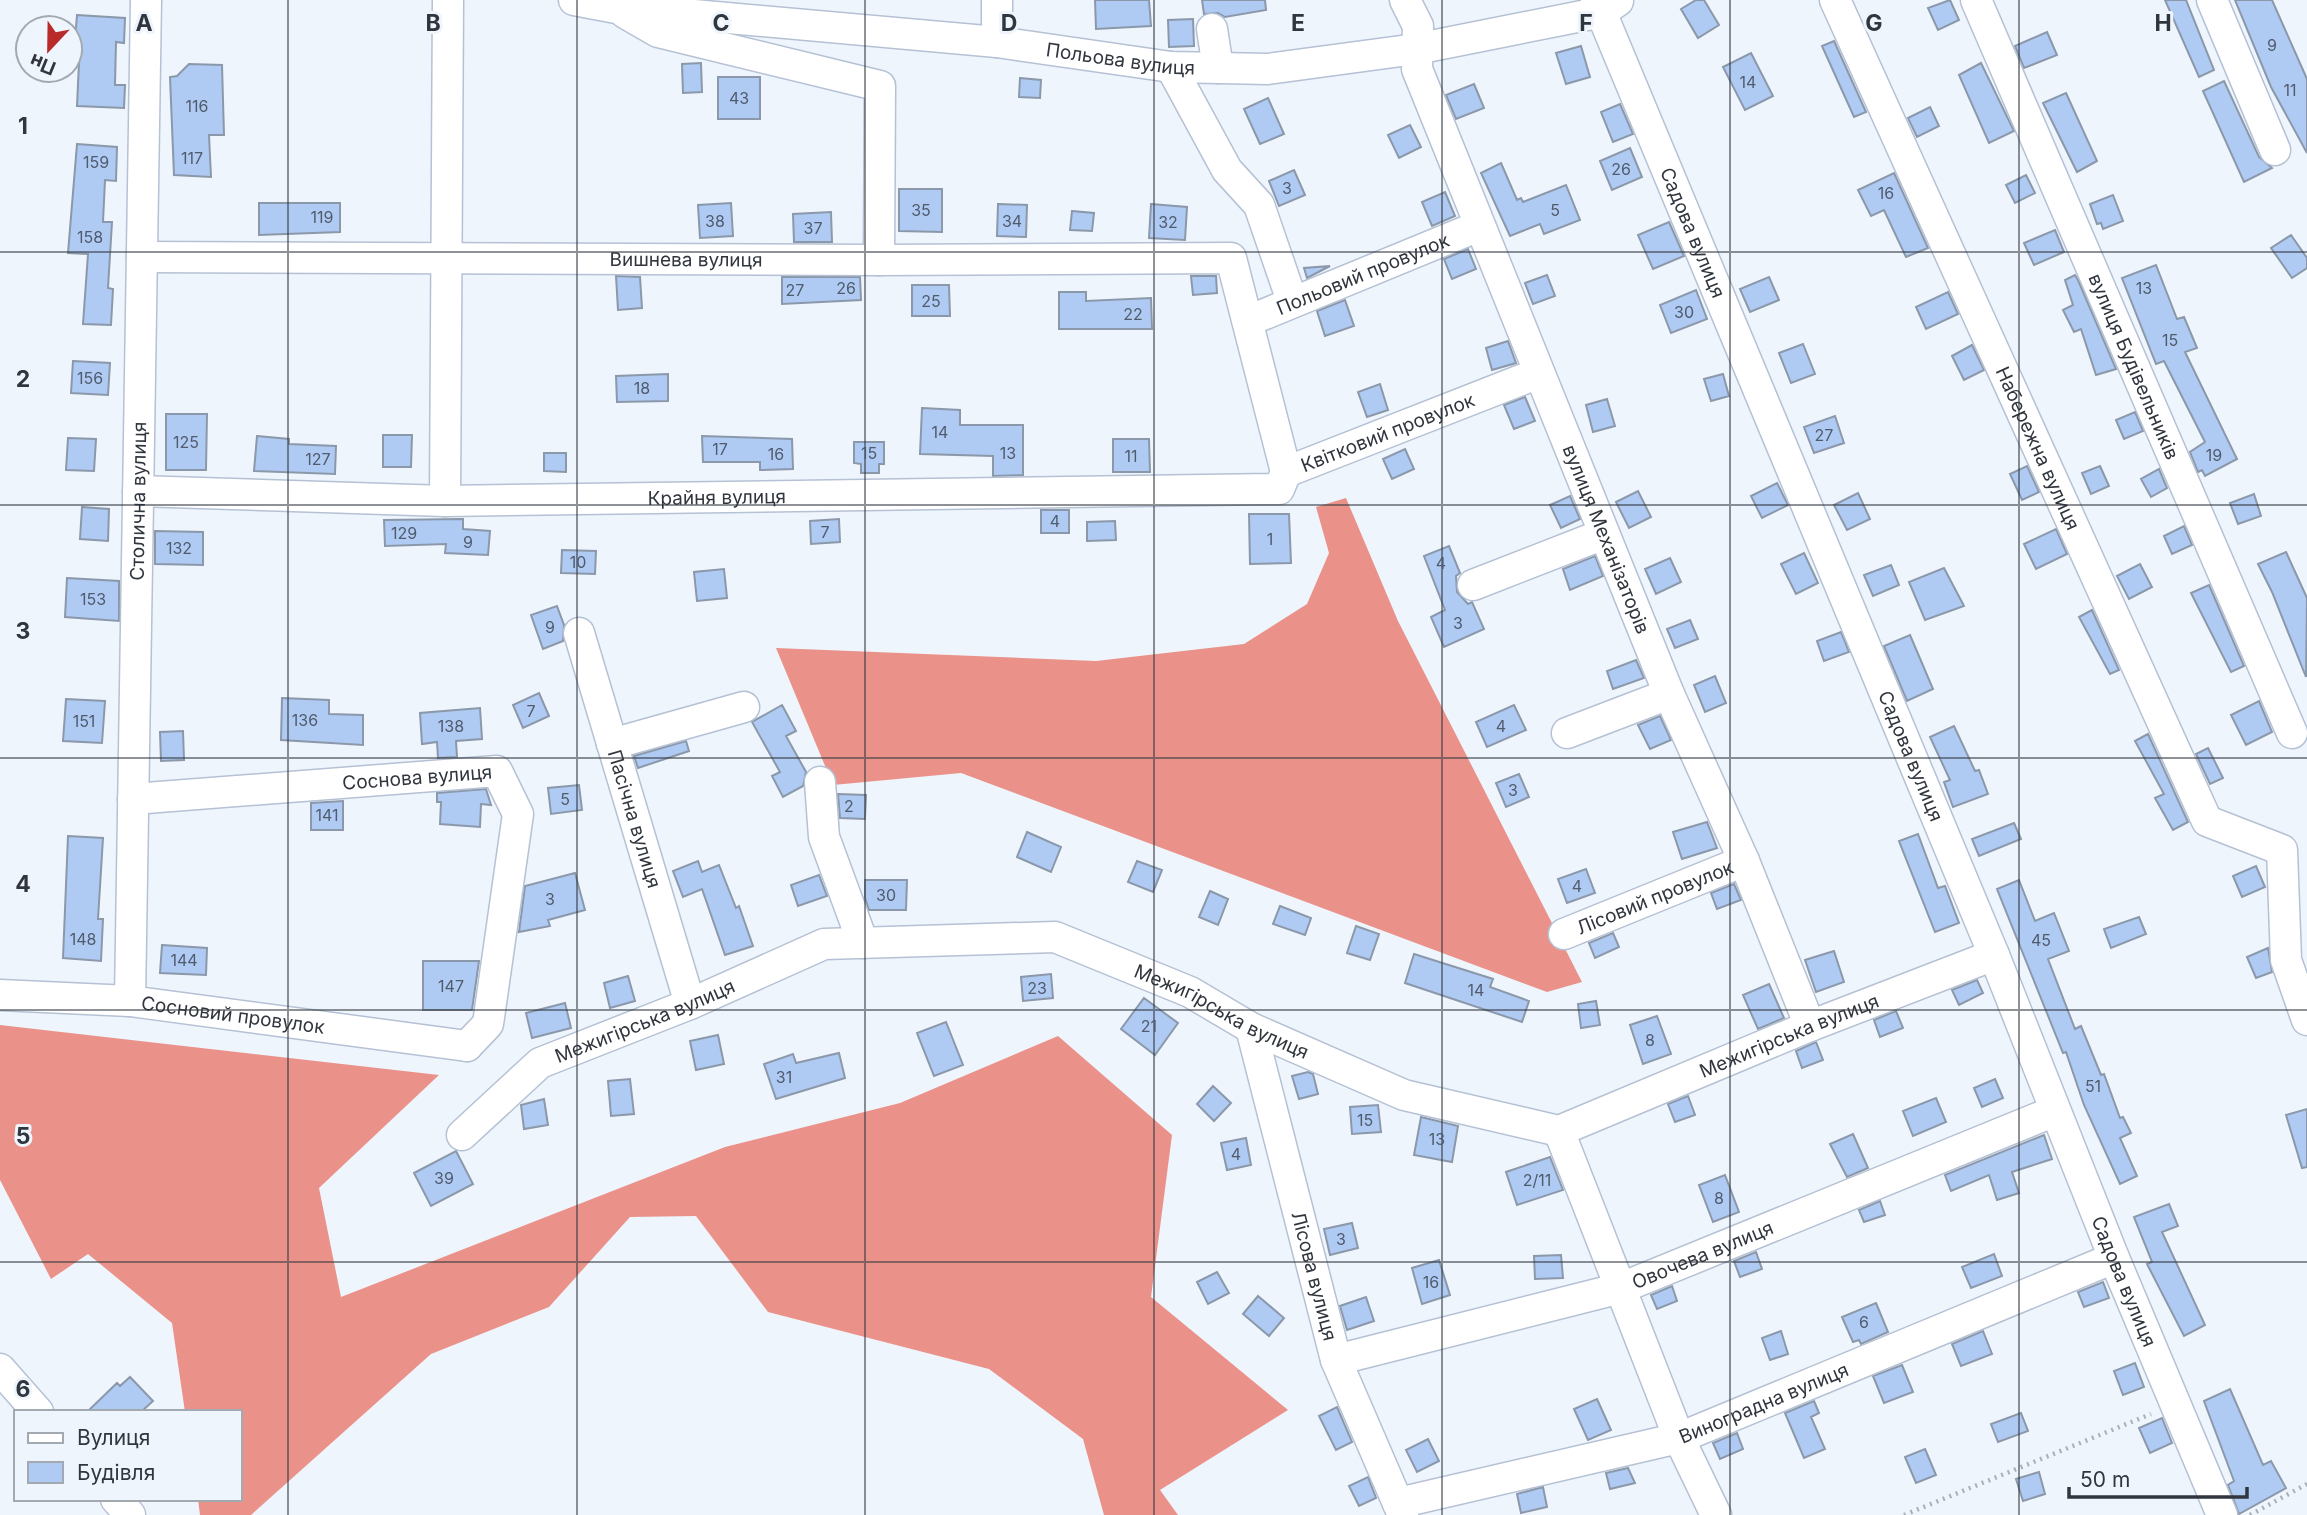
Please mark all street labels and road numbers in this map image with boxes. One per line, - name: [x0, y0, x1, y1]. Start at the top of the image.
- street label: Польова вулиця: [1045, 38, 1195, 79]
- street label: Садова вулиця: [1655, 164, 1730, 302]
- street label: Польовий провулок: [1273, 228, 1453, 320]
- street label: Вишнева вулиця: [609, 248, 763, 272]
- street label: вулиця Будівельників: [2083, 270, 2184, 463]
- street label: Набережна вулиця: [1991, 363, 2085, 534]
- street label: Квітковий провулок: [1298, 388, 1478, 477]
- street label: Столична вулиця: [126, 421, 151, 581]
- street label: вулиця Механізаторів: [1558, 441, 1654, 637]
- street label: Крайня вулиця: [648, 485, 786, 510]
- street label: Садова вулиця: [1873, 687, 1948, 825]
- street label: Пасічна вулиця: [603, 747, 666, 891]
- street label: Соснова вулиця: [341, 760, 493, 795]
- street label: Лісовий провулок: [1573, 855, 1737, 940]
- street label: Межигірська вулиця: [1131, 960, 1312, 1064]
- street label: Межигірська вулиця: [552, 975, 738, 1068]
- street label: Межигірська вулиця: [1696, 990, 1882, 1083]
- street label: Сосновий провулок: [140, 992, 327, 1039]
- street label: Лісова вулиця: [1286, 1209, 1342, 1343]
- street label: Садова вулиця: [2087, 1213, 2161, 1350]
- street label: Овочева вулиця: [1629, 1216, 1777, 1294]
- street label: Виноградна вулиця: [1676, 1358, 1852, 1449]

